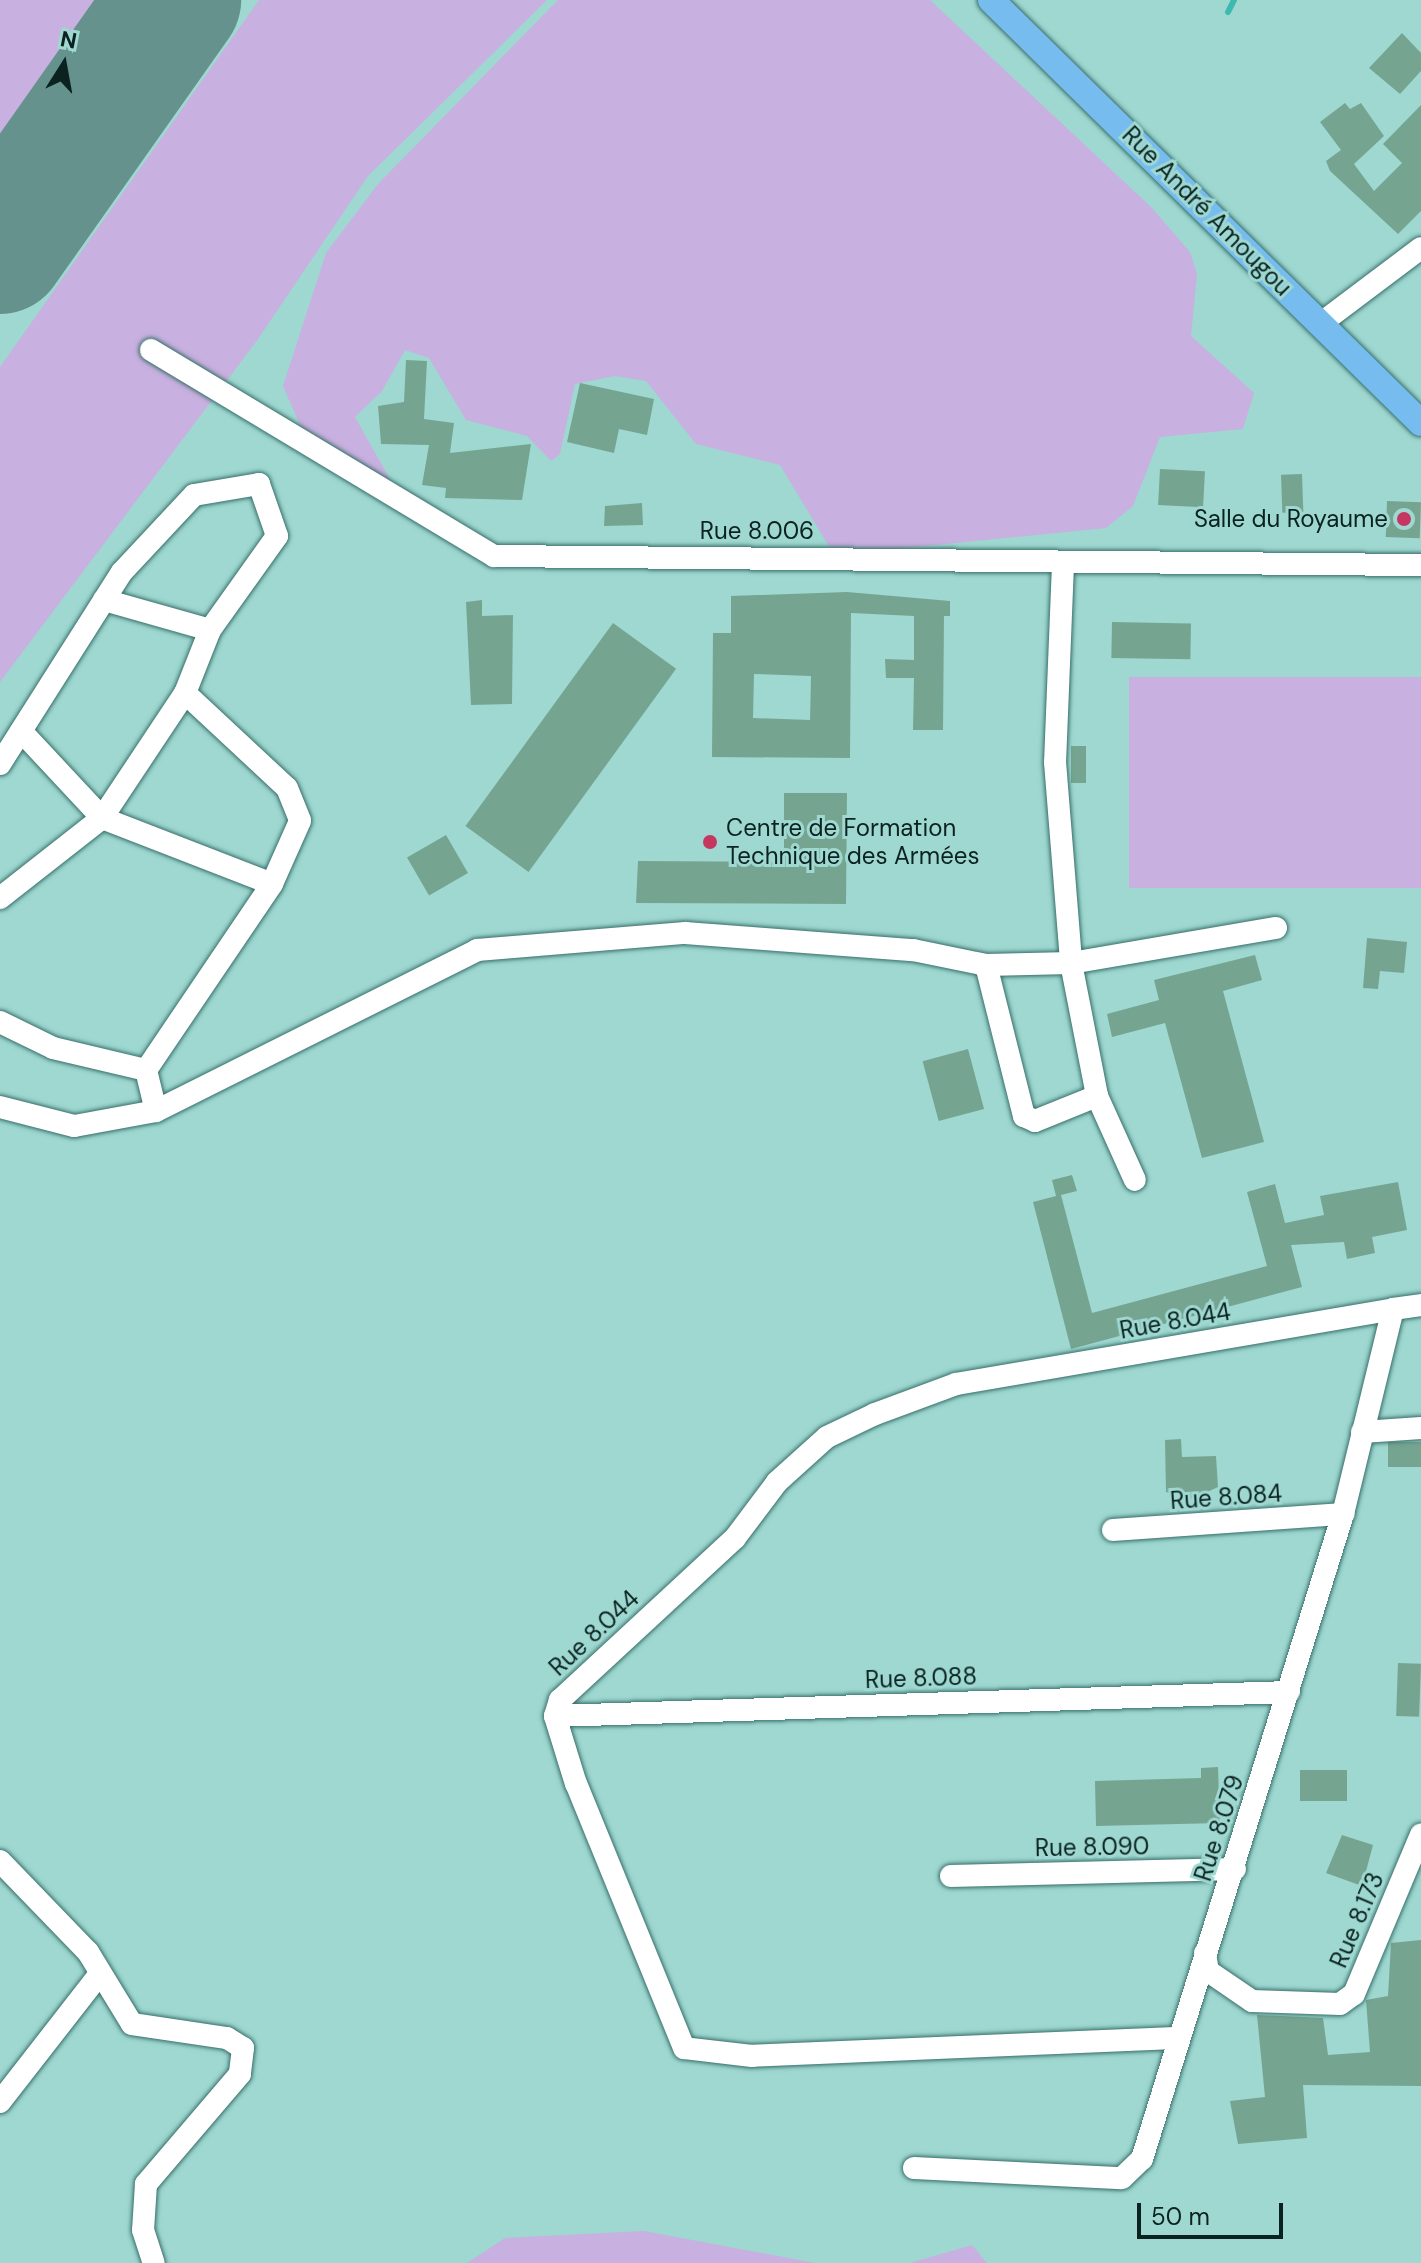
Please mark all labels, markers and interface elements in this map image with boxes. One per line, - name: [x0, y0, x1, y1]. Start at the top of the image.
- north arrow: [24, 24, 104, 104]
- text: N: [58, 24, 79, 56]
- street label: Rue André Amougou: [1116, 120, 1298, 302]
- place label: Salle du Royaume: [1194, 505, 1388, 533]
- marker: Salle du Royaume: [1395, 510, 1413, 528]
- street label: Rue 8.006: [700, 517, 814, 545]
- place label: Centre de Formation Technique des Armées: [726, 814, 979, 870]
- marker: Centre de Formation Technique des Armées: [701, 833, 719, 851]
- street label: Rue 8.044: [1117, 1297, 1233, 1345]
- street label: Rue 8.084: [1169, 1479, 1283, 1515]
- street label: Rue 8.044: [543, 1584, 645, 1682]
- street label: Rue 8.088: [865, 1662, 977, 1694]
- street label: Rue 8.079: [1188, 1771, 1250, 1885]
- street label: Rue 8.090: [1035, 1832, 1149, 1862]
- street label: Rue 8.173: [1324, 1868, 1390, 1972]
- scale bar: [1141, 2187, 1287, 2237]
- text: 50 m: [1151, 2201, 1210, 2232]

